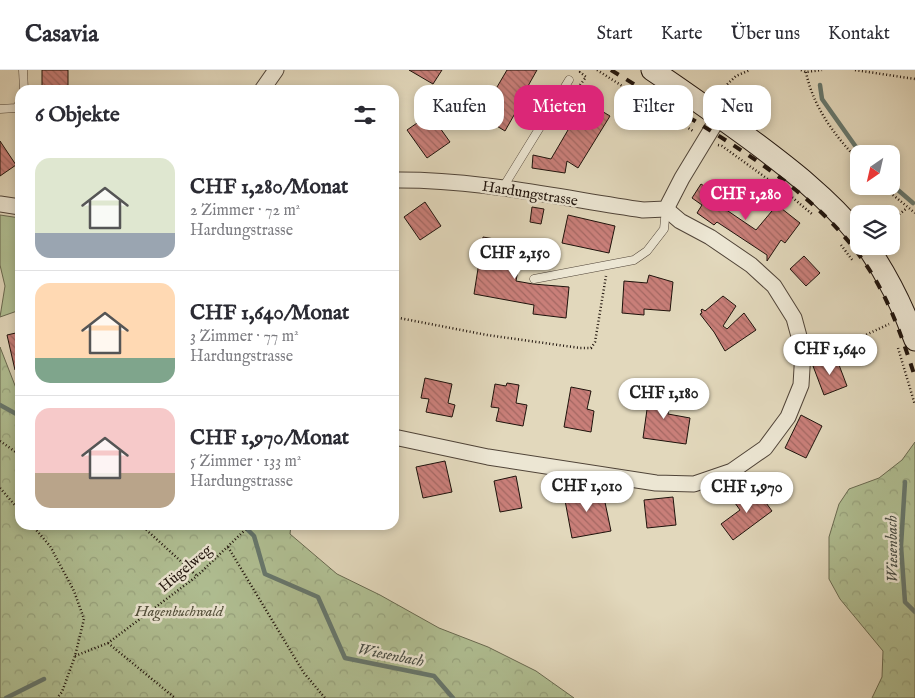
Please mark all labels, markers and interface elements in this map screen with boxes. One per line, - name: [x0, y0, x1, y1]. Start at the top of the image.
- text: Casavia: [25, 19, 99, 50]
- text: Start: [597, 23, 633, 46]
- text: Karte: [661, 23, 703, 46]
- text: Über uns: [731, 23, 800, 46]
- text: Kontakt: [828, 23, 890, 46]
- chip: Kaufen: [414, 85, 504, 130]
- chip: Mieten: [514, 85, 604, 130]
- chip: Filter: [614, 85, 693, 130]
- chip: Neu: [703, 85, 771, 130]
- icon: filters: [351, 101, 379, 129]
- text: 6 Objekte: [35, 102, 120, 129]
- north arrow: [850, 145, 900, 195]
- map controls: [850, 145, 900, 255]
- text: CHF 1,280/Monat: [190, 174, 348, 201]
- street label: Hardungstrasse: [481, 177, 579, 210]
- icon: home: [75, 178, 135, 238]
- pin: CHF 1,280: [689, 178, 803, 221]
- text: CHF 1,280: [711, 185, 781, 205]
- text: 2 Zimmer · 72 m²: [190, 201, 300, 221]
- button: layers: [850, 205, 900, 255]
- text: Hardungstrasse: [190, 221, 293, 241]
- pin: CHF 2,150: [458, 238, 572, 280]
- text: CHF 2,150: [480, 244, 550, 264]
- text: CHF 1,640/Monat: [190, 300, 349, 327]
- icon: home: [75, 303, 135, 363]
- text: 3 Zimmer · 77 m²: [190, 327, 299, 347]
- pin: CHF 1,640: [773, 334, 887, 376]
- text: CHF 1,640: [794, 340, 866, 360]
- text: Hardungstrasse: [190, 347, 293, 367]
- pin: CHF 1,180: [607, 378, 721, 420]
- text: CHF 1,180: [629, 384, 699, 404]
- text: CHF 1,970/Monat: [190, 425, 349, 452]
- icon: home: [75, 428, 135, 488]
- text: 5 Zimmer · 133 m²: [190, 452, 301, 472]
- pin: CHF 1,010: [530, 470, 644, 513]
- text: Hardungstrasse: [190, 472, 293, 492]
- pin: CHF 1,970: [690, 472, 804, 514]
- text: CHF 1,010: [552, 477, 622, 497]
- text: CHF 1,970: [711, 478, 783, 498]
- water label: Wiesenbach: [882, 515, 904, 583]
- street label: Hügelweg: [155, 540, 217, 596]
- park label: Hagenbuchwald: [134, 602, 224, 622]
- water label: Wiesenbach: [356, 640, 426, 672]

